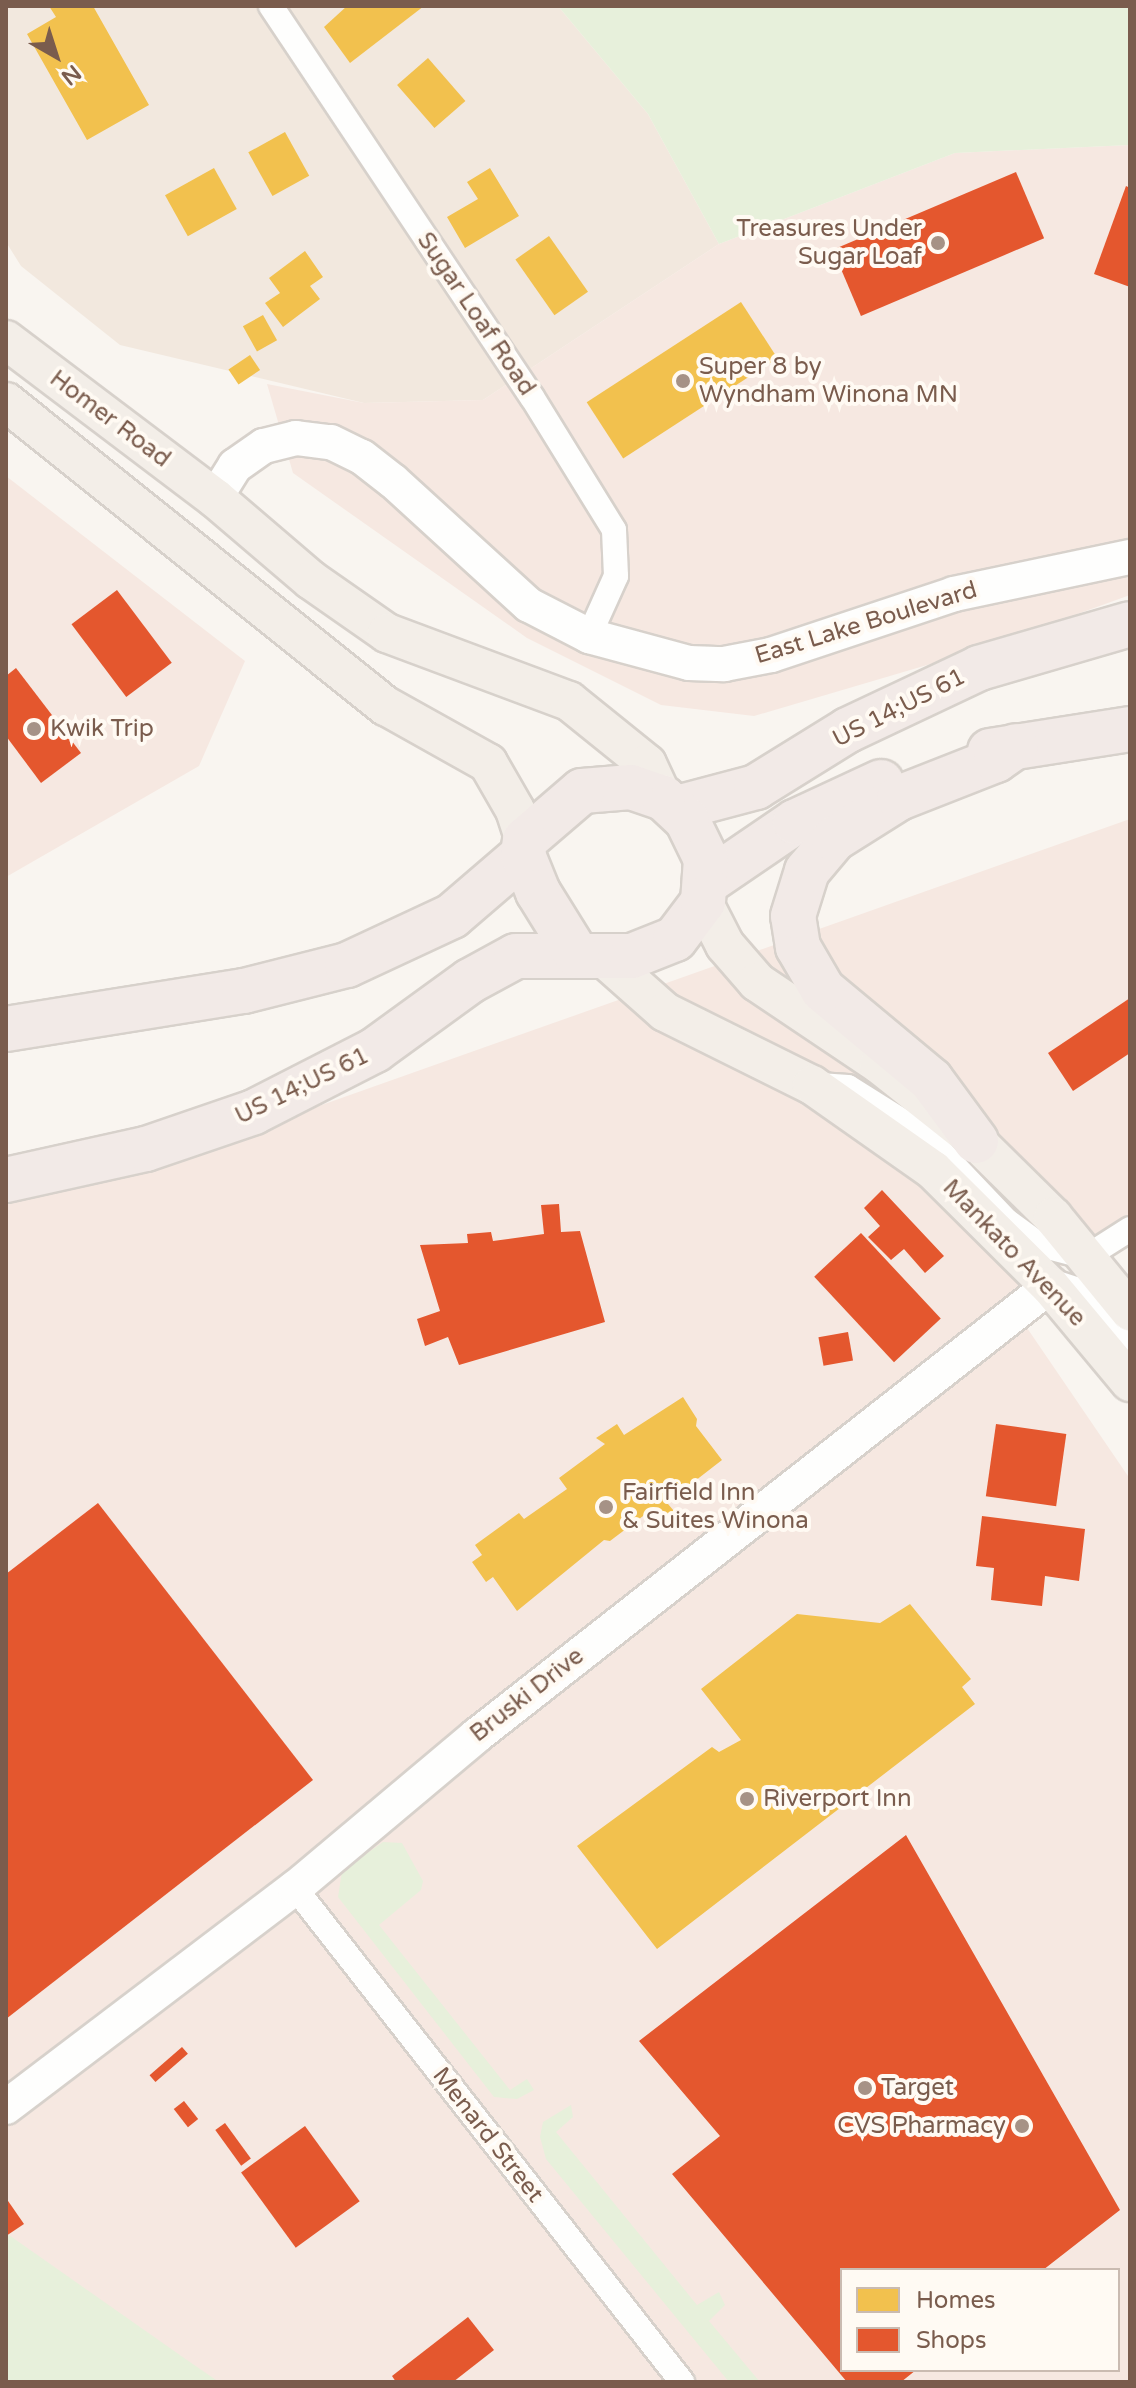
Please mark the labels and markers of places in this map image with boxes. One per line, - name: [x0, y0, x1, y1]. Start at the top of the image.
- place label: Treasures Under Sugar Loaf: [736, 215, 922, 271]
- marker: Treasures Under Sugar Loaf: [929, 234, 947, 252]
- place label: Super 8 by Wyndham Winona MN: [699, 353, 958, 409]
- marker: Super 8 by Wyndham Winona MN: [674, 372, 692, 390]
- place label: Kwik Trip: [50, 715, 154, 743]
- marker: Kwik Trip: [25, 720, 43, 738]
- place label: Fairfield Inn & Suites Winona: [622, 1479, 809, 1535]
- marker: Fairfield Inn & Suites Winona: [597, 1498, 615, 1516]
- place label: Riverport Inn: [763, 1785, 912, 1813]
- marker: Riverport Inn: [738, 1790, 756, 1808]
- place label: Target: [881, 2074, 954, 2102]
- marker: Target: [856, 2079, 874, 2097]
- place label: CVS Pharmacy: [837, 2112, 1006, 2140]
- marker: CVS Pharmacy: [1013, 2117, 1031, 2135]

